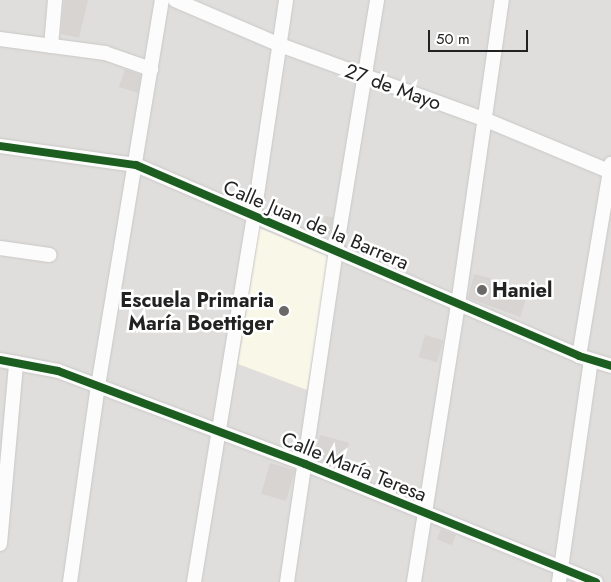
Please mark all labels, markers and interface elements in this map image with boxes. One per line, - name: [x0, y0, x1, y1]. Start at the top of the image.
- scale bar: [431, 20, 531, 52]
- text: 50 m: [436, 28, 470, 50]
- street label: 27 de Mayo: [342, 58, 444, 116]
- street label: Calle Juan de la Barrera: [220, 175, 412, 275]
- place label: Haniel: [492, 278, 552, 302]
- marker: Haniel: [476, 284, 488, 296]
- place label: Escuela Primaria María Boettiger: [120, 288, 274, 335]
- marker: Escuela Primaria María Boettiger: [278, 305, 290, 317]
- street label: Calle María Teresa: [278, 427, 430, 507]

